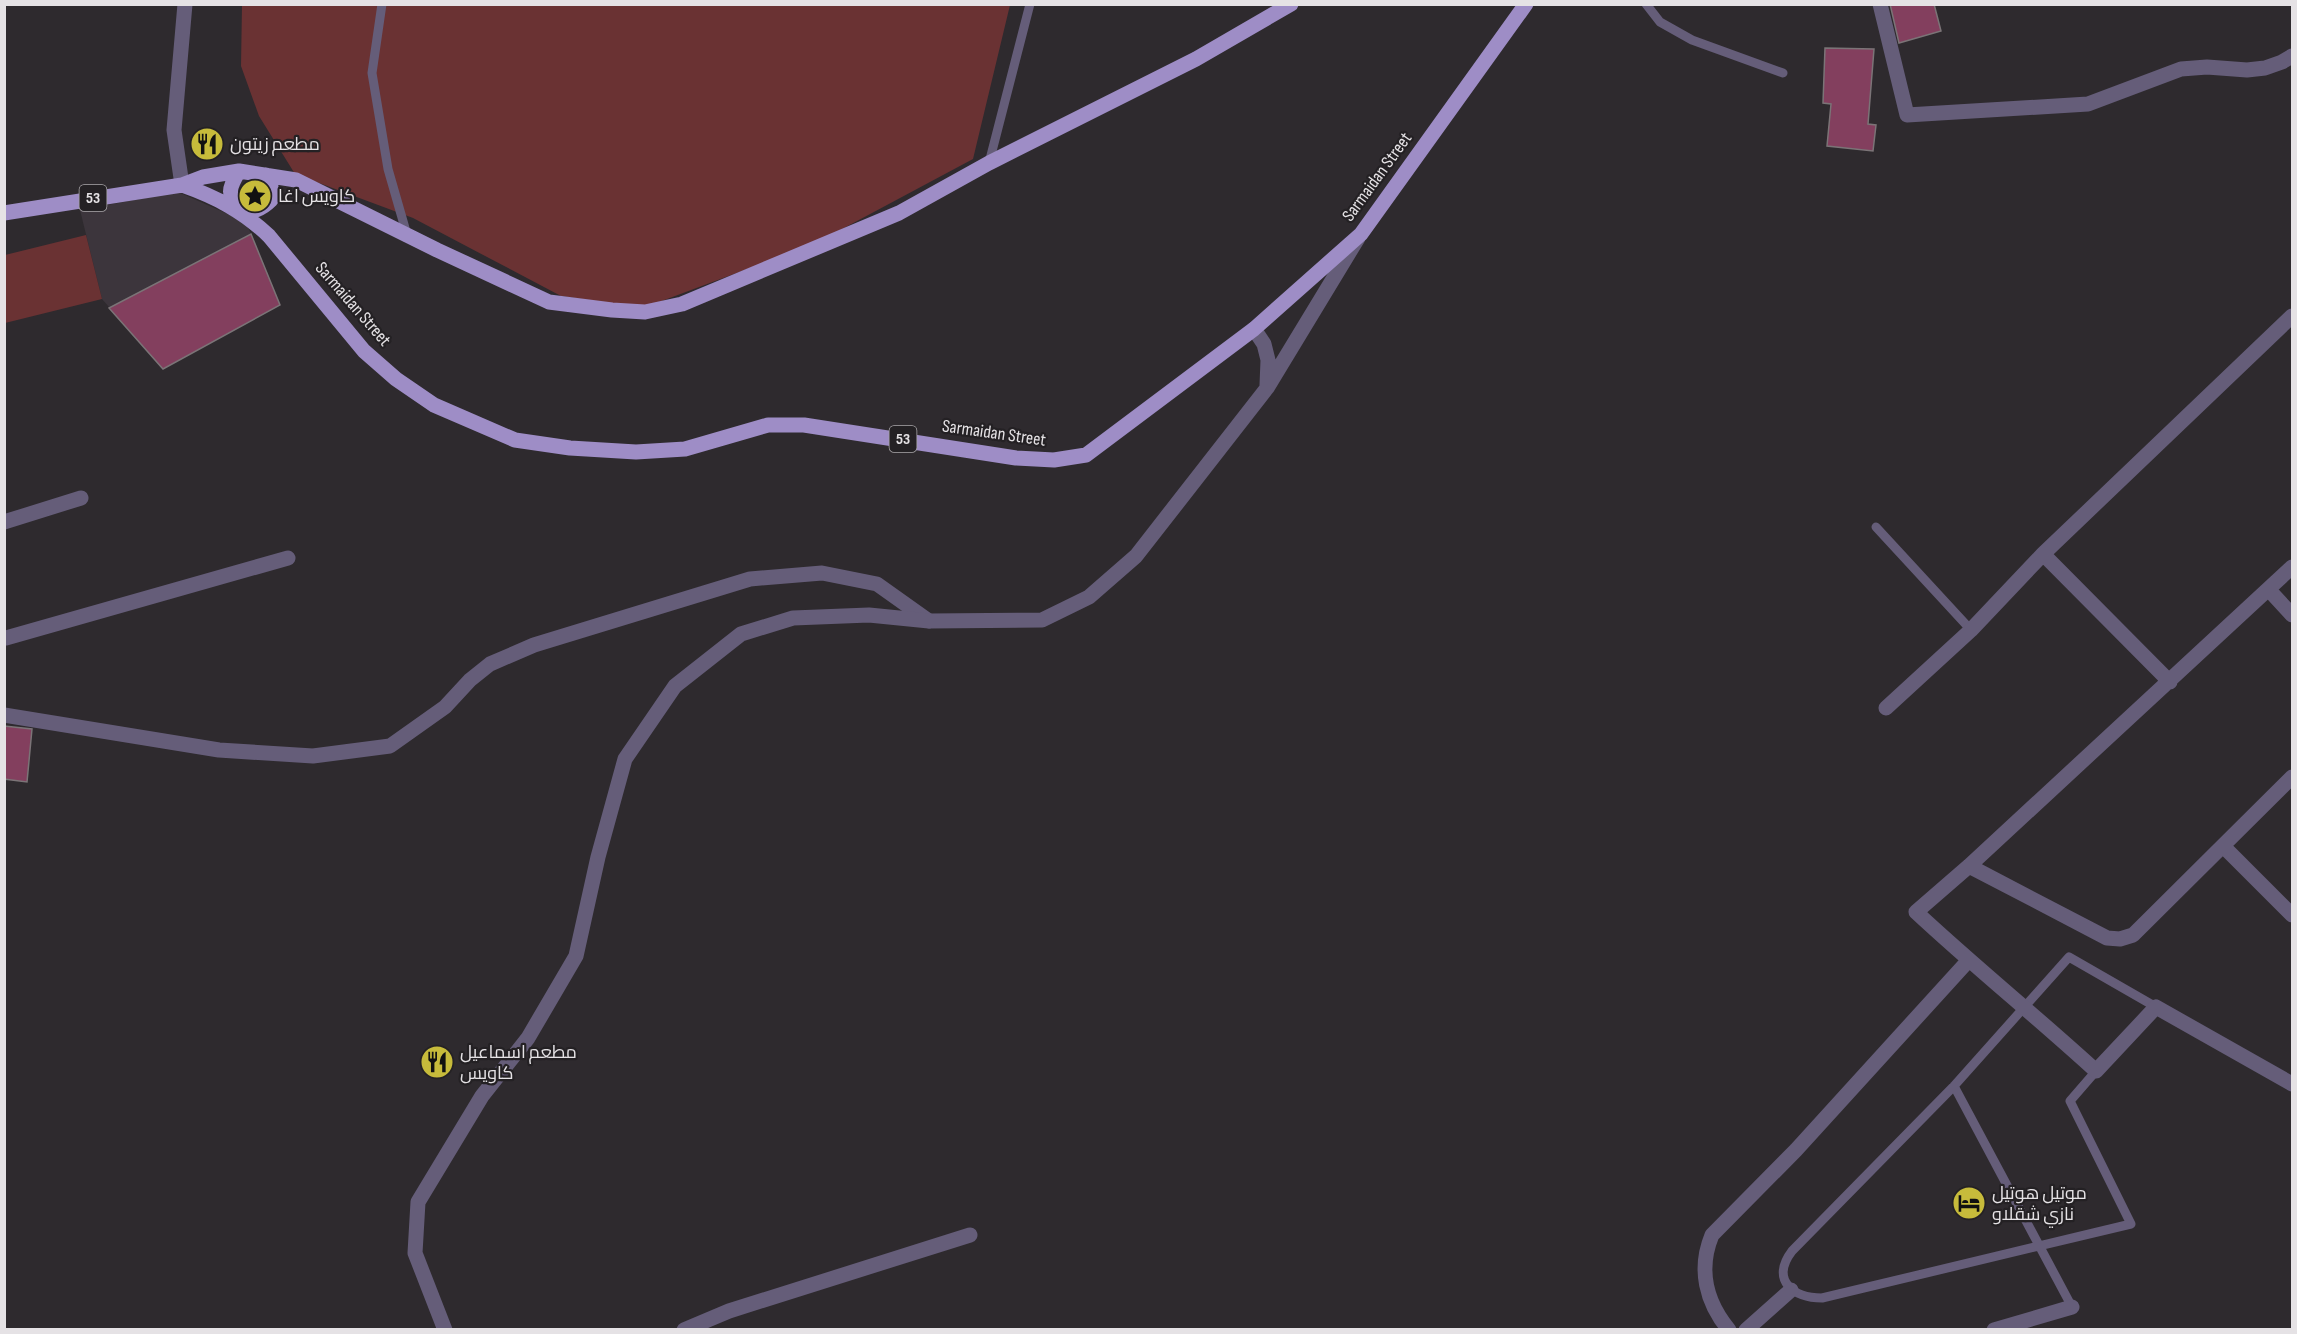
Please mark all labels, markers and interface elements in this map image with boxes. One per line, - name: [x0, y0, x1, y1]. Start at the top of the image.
- restaurant icon: مطعم زيتون: [189, 126, 225, 162]
- street label: Sarmaidan Street: [1338, 128, 1417, 225]
- place label: مطعم زيتون: [230, 134, 320, 156]
- place icon: كاويس اغا: [237, 178, 273, 214]
- road number: 53: [80, 185, 106, 211]
- place label: كاويس اغا: [278, 186, 355, 207]
- street label: Sarmaidan Street: [311, 258, 396, 351]
- street label: Sarmaidan Street: [941, 415, 1048, 451]
- road number: 53: [890, 426, 916, 452]
- place label: مطعم اسماعیل کاویس: [460, 1042, 577, 1084]
- restaurant icon: مطعم اسماعیل کاویس: [419, 1044, 455, 1080]
- place label: موتيل هوتيل نازي شقلاو: [1992, 1183, 2087, 1228]
- hotel icon: موتيل هوتيل نازي شقلاو: [1951, 1185, 1987, 1221]

